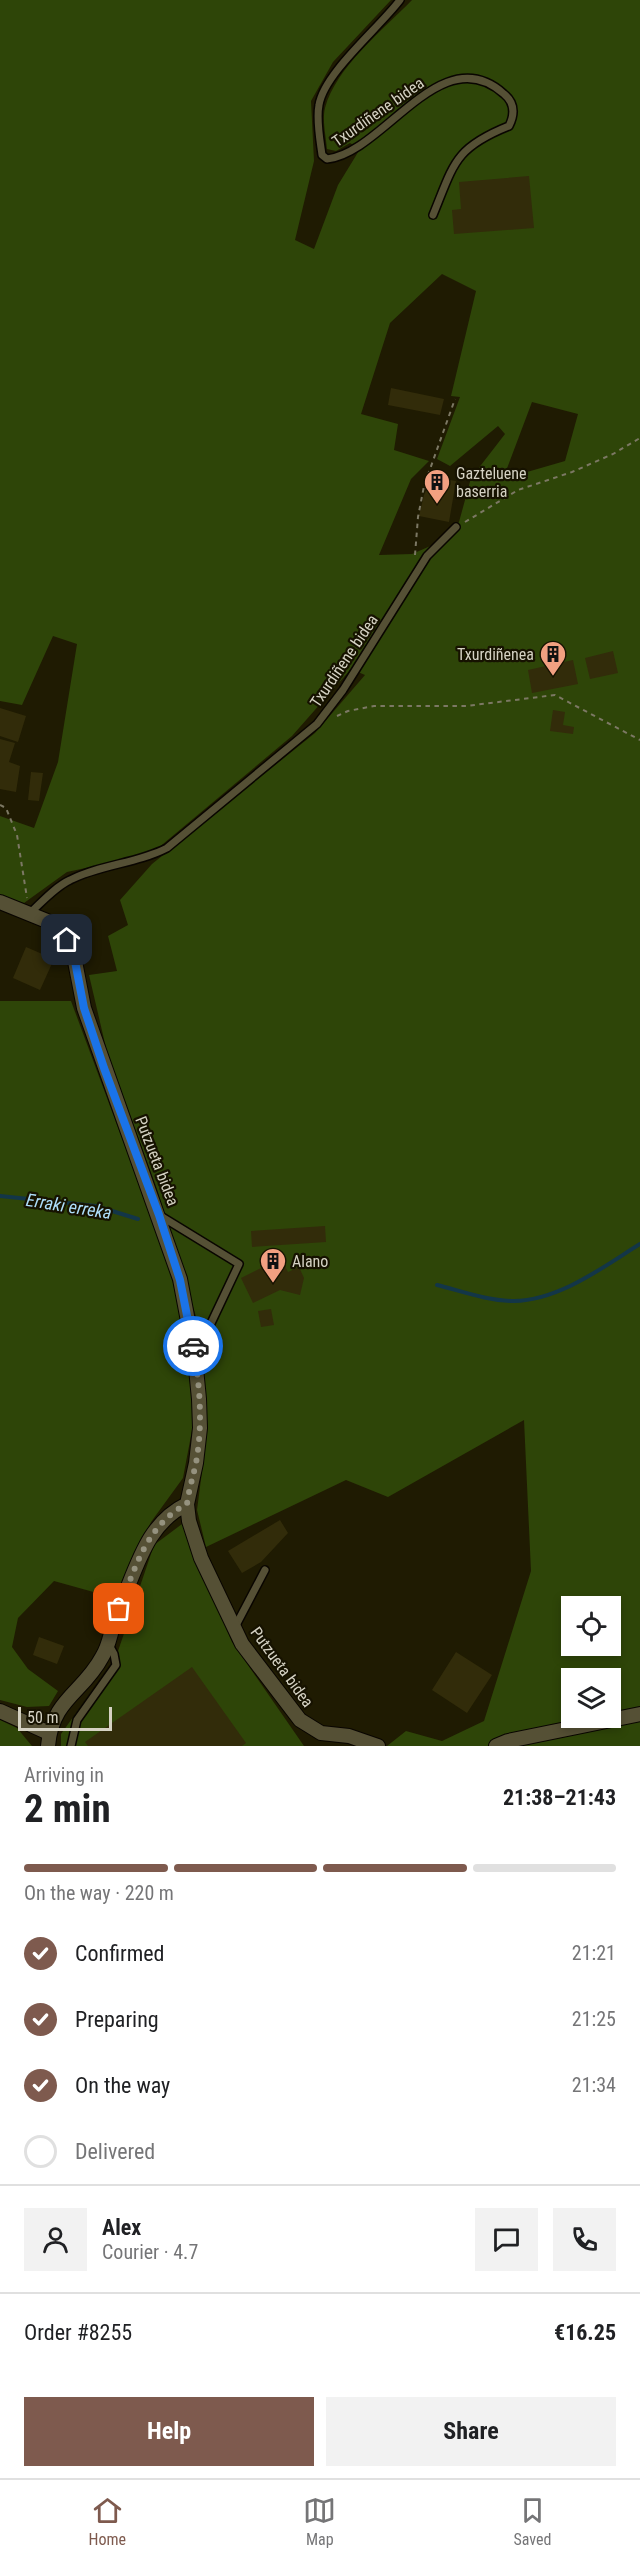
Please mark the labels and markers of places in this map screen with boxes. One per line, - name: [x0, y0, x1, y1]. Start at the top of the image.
- place label: Gazteluene baserria: [456, 464, 527, 501]
- building icon: Gazteluene baserria: [422, 467, 452, 505]
- building icon: Txurdiñenea: [538, 639, 568, 677]
- place label: Txurdiñenea: [457, 645, 534, 664]
- pin: [41, 914, 92, 965]
- building icon: Alano: [258, 1246, 288, 1284]
- place label: Alano: [292, 1252, 328, 1271]
- pin: [93, 1583, 144, 1634]

